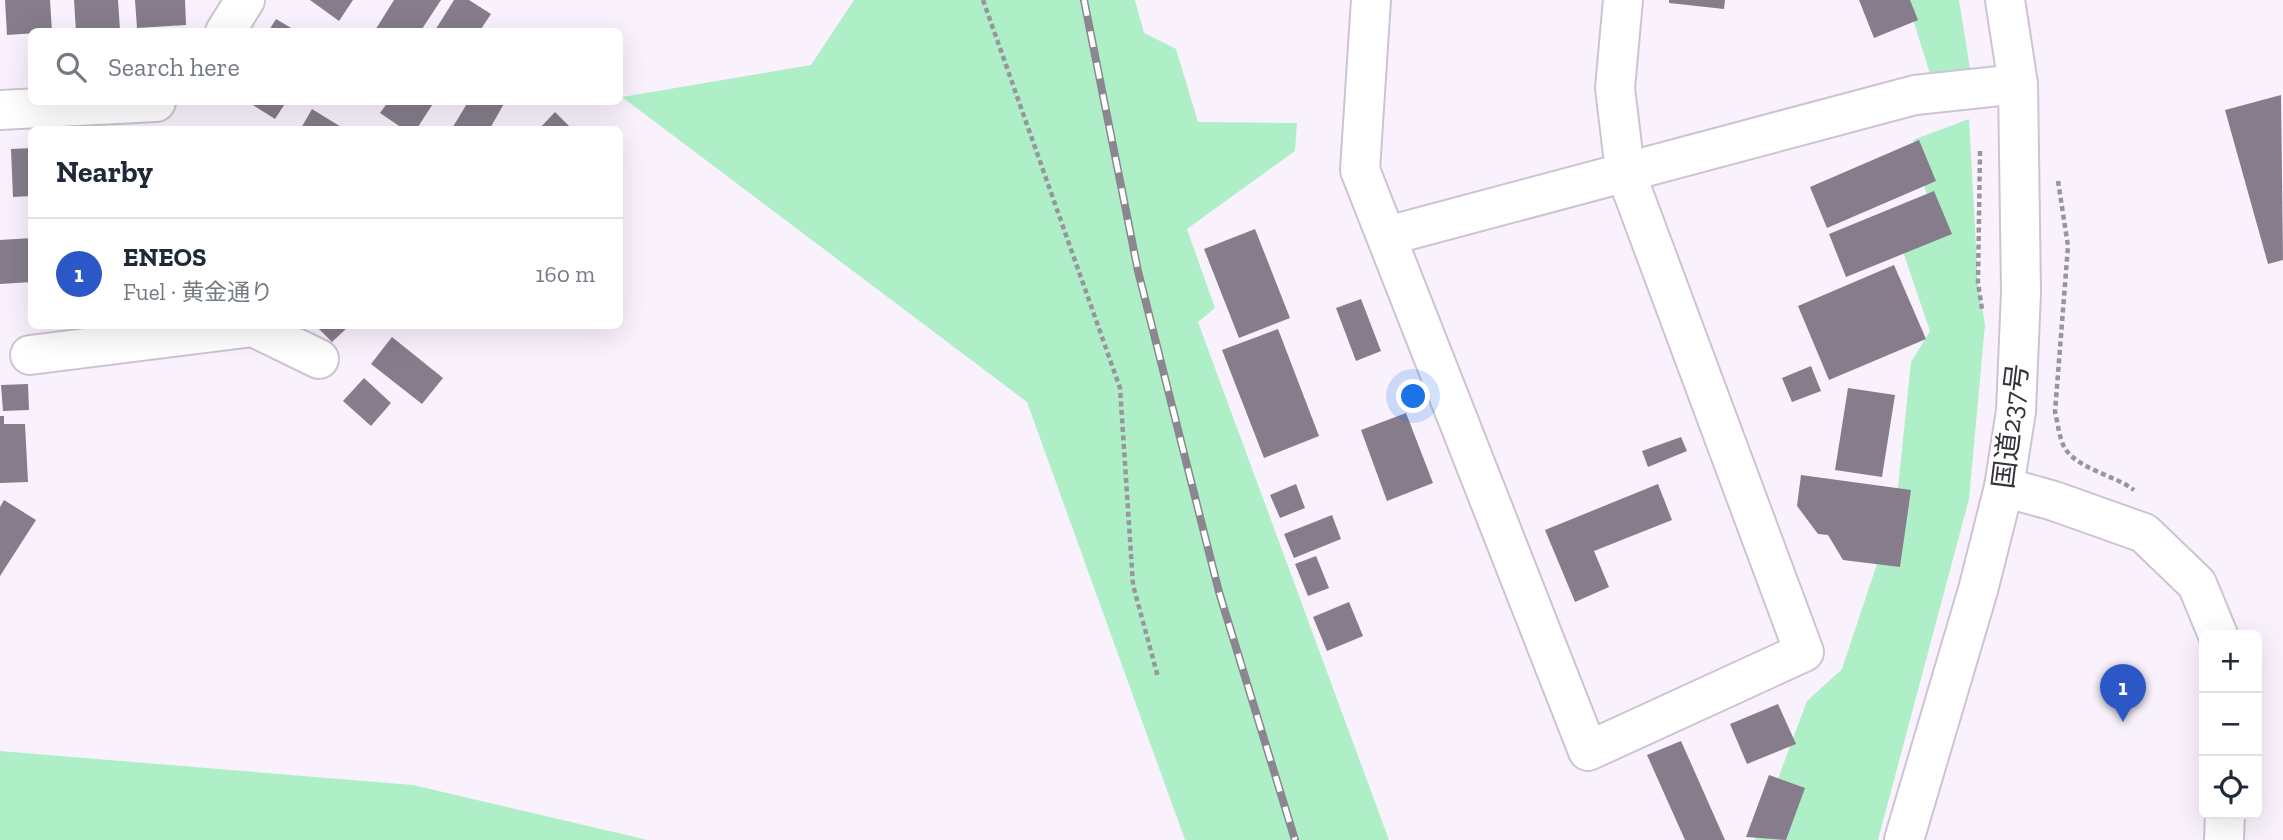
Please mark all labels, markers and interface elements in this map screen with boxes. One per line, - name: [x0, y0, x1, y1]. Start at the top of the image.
- search box: [28, 28, 623, 105]
- icon: search: [52, 48, 90, 86]
- text: Search here: [108, 51, 240, 83]
- text: Nearby: [56, 154, 153, 190]
- text: ENEOS: [123, 241, 207, 273]
- text: 1: [74, 260, 84, 288]
- text: 160 m: [536, 260, 595, 288]
- text: Fuel · 黄金通り: [123, 278, 273, 306]
- street label: 国道237号: [1986, 362, 2035, 490]
- your location: [1396, 379, 1430, 413]
- map controls: [2199, 630, 2262, 819]
- button: +: [2199, 630, 2262, 693]
- pin: 1: [2100, 664, 2146, 722]
- button: −: [2199, 693, 2262, 756]
- button: locate: [2199, 756, 2262, 819]

